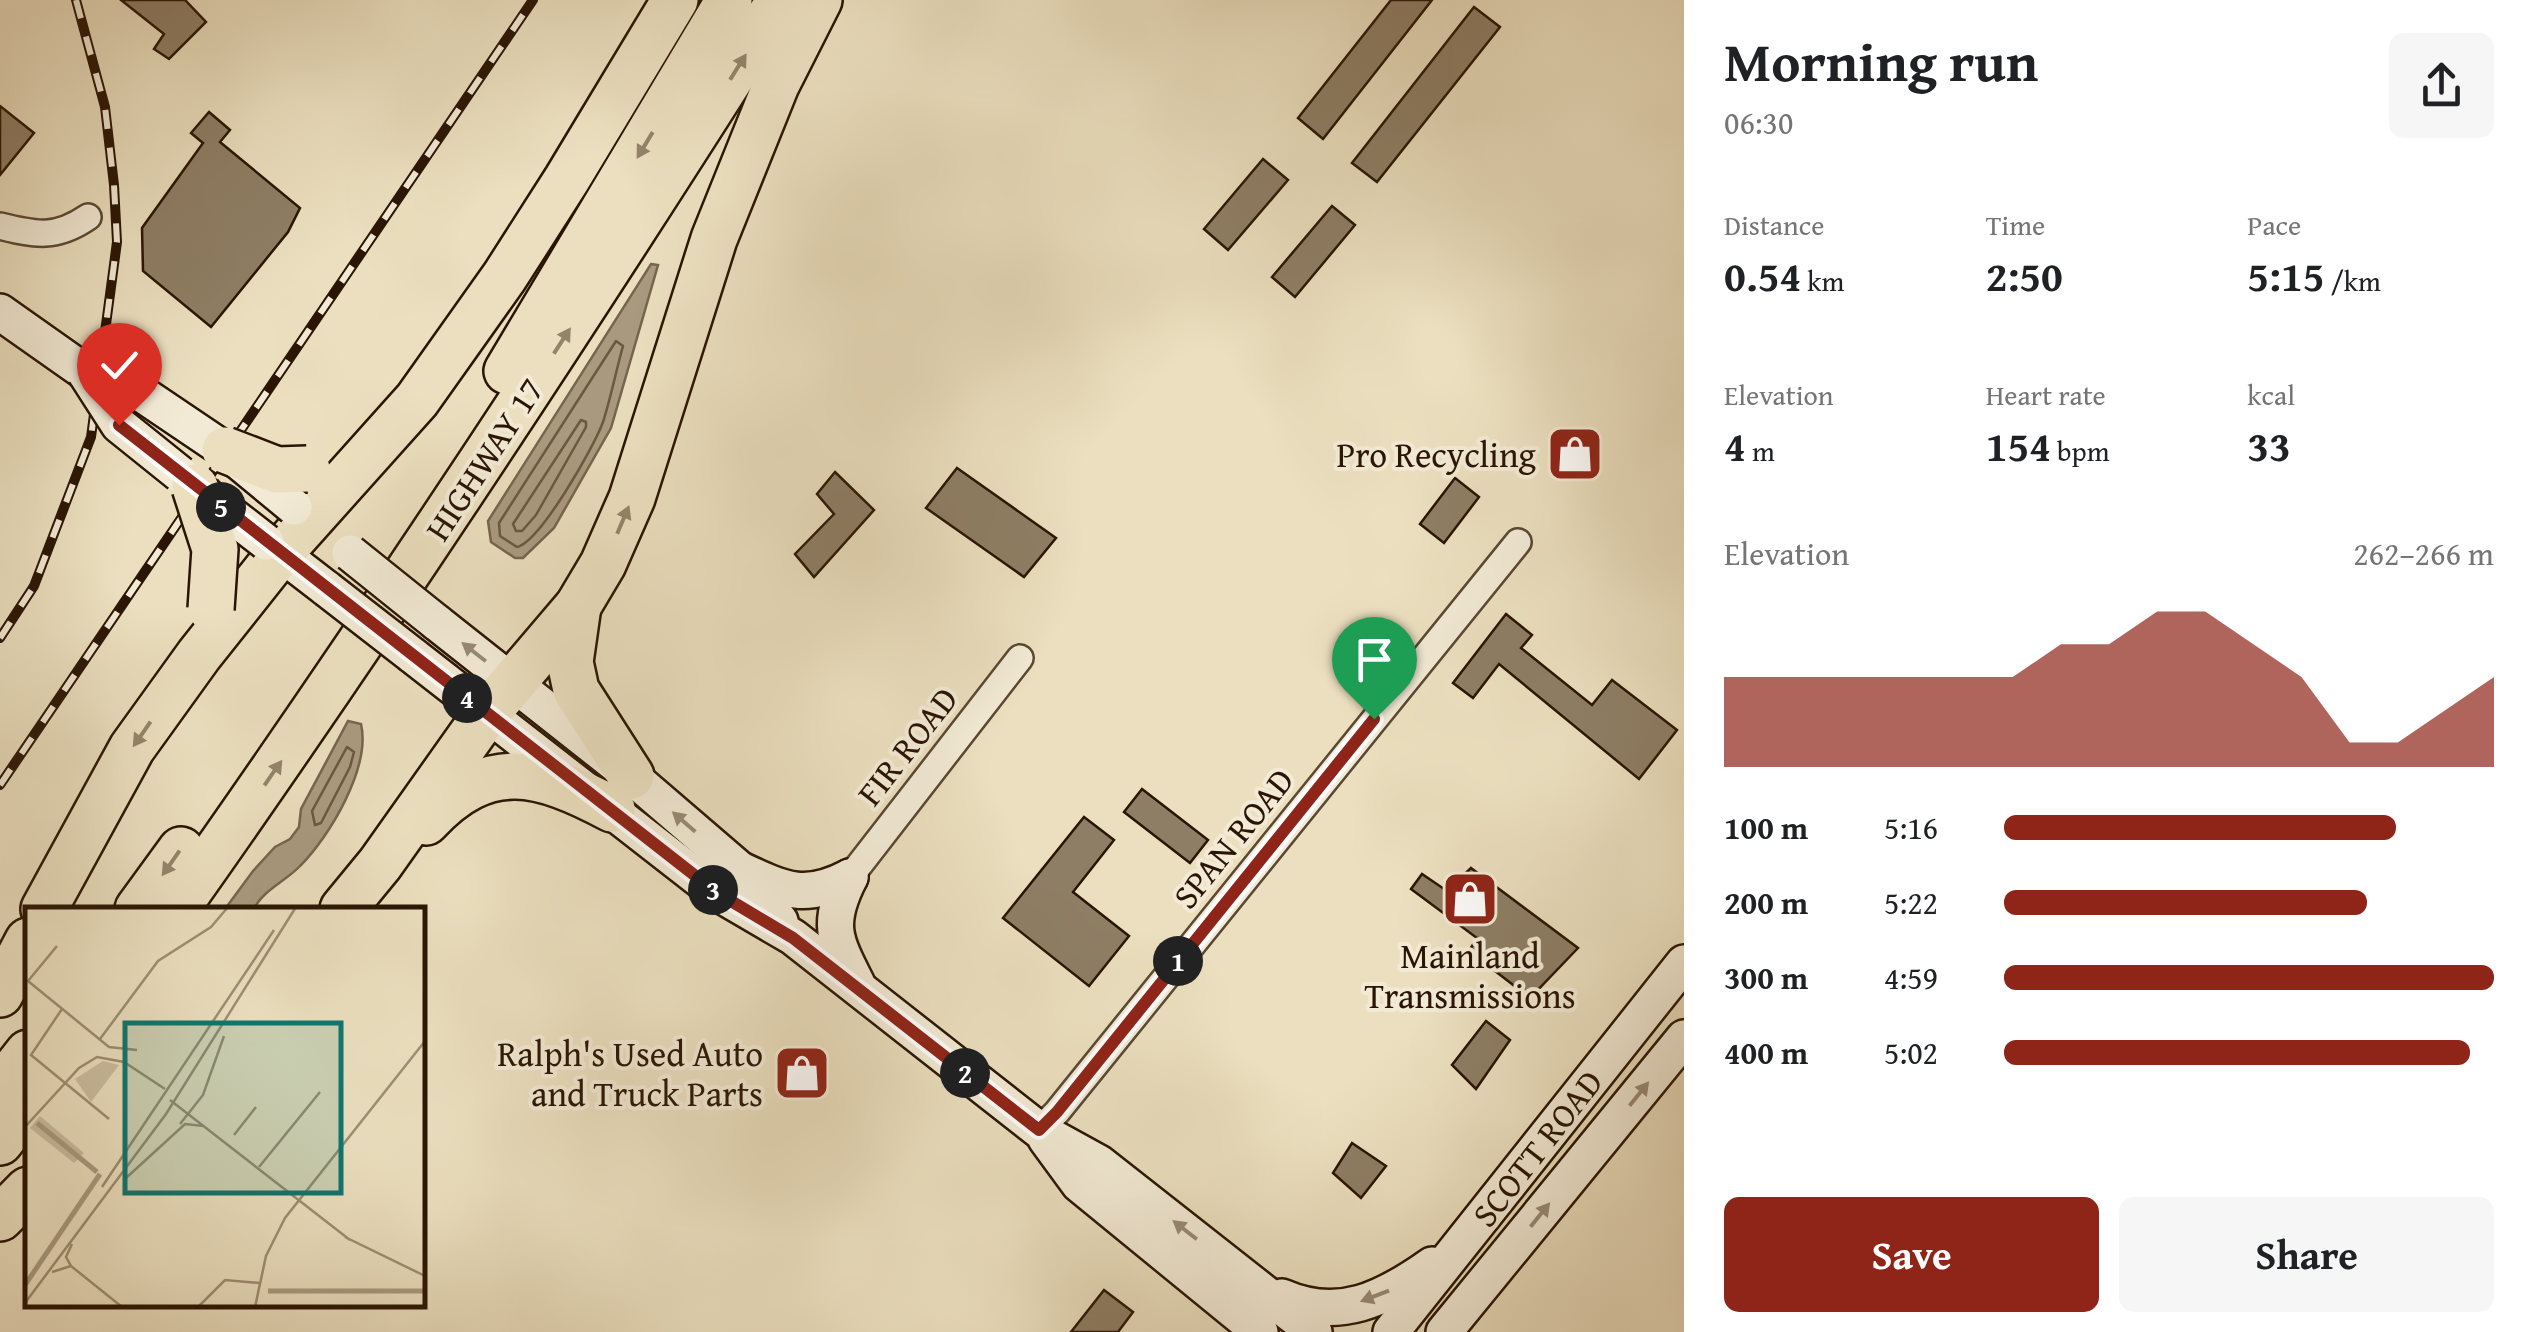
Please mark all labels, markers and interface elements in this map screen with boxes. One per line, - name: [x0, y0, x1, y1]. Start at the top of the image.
- text: Morning run: [1724, 21, 2038, 101]
- button: share: [2389, 33, 2494, 138]
- one-way arrow: [728, 54, 746, 81]
- text: 06:30: [1724, 99, 1793, 146]
- one-way arrow: [637, 131, 654, 159]
- text: Distance: [1724, 204, 1824, 245]
- text: Time: [1986, 204, 2045, 245]
- text: Pace: [2247, 204, 2301, 245]
- text: 0.54: [1724, 245, 1801, 306]
- text: 2:50: [1986, 245, 2063, 306]
- text: 5:15: [2247, 245, 2324, 306]
- text: km: [1801, 260, 1844, 301]
- text: /km: [2324, 260, 2381, 301]
- pin: [77, 323, 162, 426]
- one-way arrow: [552, 327, 571, 354]
- icon: check: [92, 338, 147, 393]
- street label: HIGHWAY 17: [412, 367, 556, 551]
- text: Elevation: [1724, 374, 1834, 415]
- text: Heart rate: [1986, 374, 2106, 415]
- text: kcal: [2247, 374, 2295, 415]
- text: 4: [1724, 415, 1746, 476]
- text: 154: [1986, 415, 2051, 476]
- text: 33: [2247, 415, 2291, 476]
- shop icon: Pro Recycling: [1545, 424, 1605, 484]
- place label: Pro Recycling: [1336, 429, 1537, 480]
- text: m: [1746, 430, 1775, 471]
- text: bpm: [2051, 430, 2110, 471]
- pin: 5: [196, 482, 246, 532]
- text: 5: [214, 486, 228, 527]
- one-way arrow: [615, 505, 631, 535]
- text: Elevation: [1724, 530, 1849, 577]
- text: 262–266 m: [2353, 530, 2494, 577]
- pin: [1332, 617, 1417, 720]
- icon: arrive: [1347, 632, 1402, 687]
- one-way arrow: [462, 642, 487, 663]
- pin: 4: [442, 673, 492, 723]
- street label: FIR ROAD: [844, 676, 970, 816]
- text: 4: [460, 677, 474, 718]
- one-way arrow: [133, 721, 152, 747]
- street label: SPAN ROAD: [1160, 756, 1306, 920]
- one-way arrow: [263, 759, 282, 786]
- text: 100 m: [1724, 804, 1808, 851]
- text: 5:16: [1884, 804, 1938, 851]
- one-way arrow: [672, 812, 697, 833]
- one-way arrow: [162, 850, 181, 877]
- pin: 3: [688, 865, 738, 915]
- text: 3: [706, 869, 720, 910]
- shop icon: Mainland Transmissions: [1440, 869, 1500, 929]
- text: 200 m: [1724, 879, 1808, 926]
- text: 5:22: [1884, 879, 1938, 926]
- inset map: [25, 907, 425, 1307]
- place label: Mainland Transmissions: [1364, 930, 1576, 1021]
- pin: 1: [1153, 936, 1203, 986]
- text: 1: [1171, 940, 1185, 981]
- text: 300 m: [1724, 954, 1808, 1001]
- text: 4:59: [1884, 954, 1938, 1001]
- place label: Ralph's Used Auto and Truck Parts: [497, 1028, 763, 1119]
- text: 400 m: [1724, 1029, 1808, 1076]
- text: 5:02: [1884, 1029, 1938, 1076]
- shop icon: Ralph's Used Auto and Truck Parts: [772, 1043, 832, 1103]
- pin: 2: [940, 1048, 990, 1098]
- text: 2: [958, 1052, 972, 1093]
- street label: SCOTT ROAD: [1459, 1059, 1615, 1237]
- one-way arrow: [1628, 1081, 1649, 1106]
- button: Save: [1724, 1197, 2099, 1312]
- button: Share: [2119, 1197, 2494, 1312]
- one-way arrow: [1529, 1202, 1550, 1227]
- one-way arrow: [1172, 1220, 1198, 1240]
- one-way arrow: [1360, 1289, 1390, 1305]

